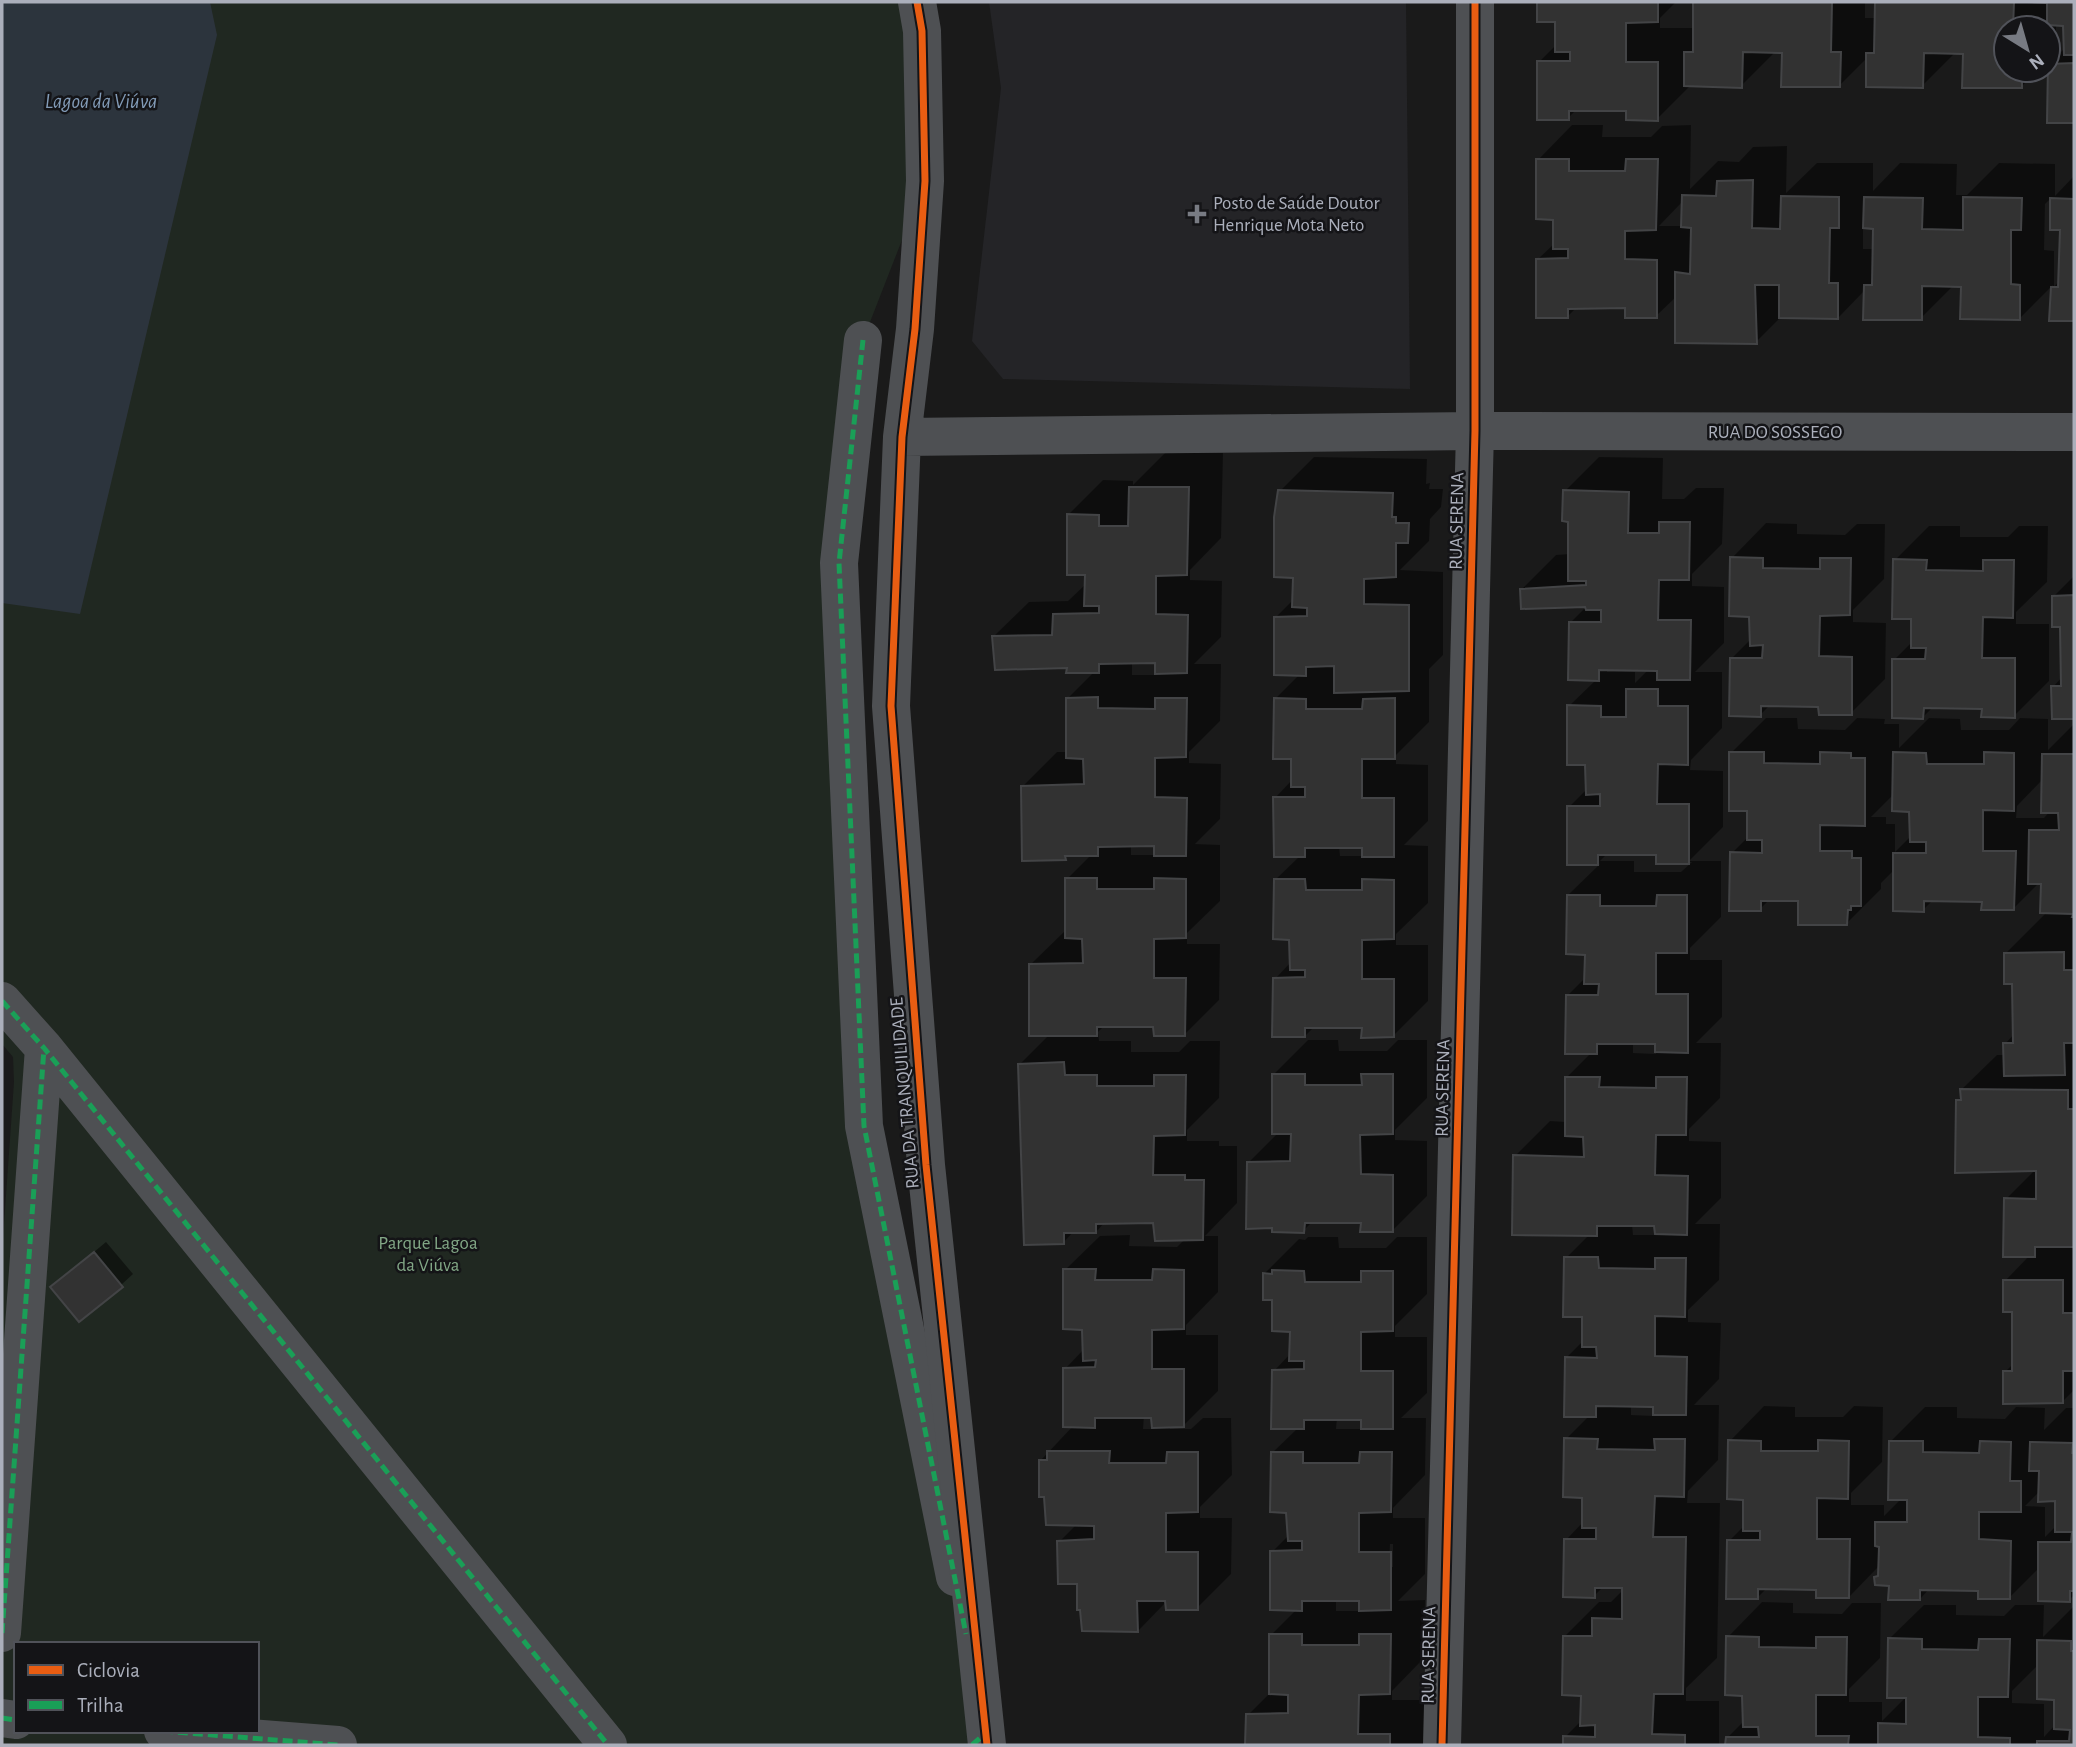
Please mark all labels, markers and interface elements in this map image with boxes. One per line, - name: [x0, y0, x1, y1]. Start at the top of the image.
- north arrow: [1992, 14, 2062, 84]
- text: N: [2025, 50, 2047, 73]
- water label: Lagoa da Viúva: [45, 91, 157, 112]
- place label: Posto de Saúde Doutor Henrique Mota Neto: [1213, 194, 1380, 235]
- marker: Posto de Saúde Doutor Henrique Mota Neto: [1187, 204, 1207, 224]
- street label: RUA DO SOSSEGO: [1708, 423, 1842, 442]
- street label: RUA SERENA: [1447, 472, 1467, 570]
- street label: RUA DA TRANQUILIDADE: [887, 997, 923, 1189]
- street label: RUA SERENA: [1433, 1039, 1453, 1137]
- park label: Parque Lagoa da Viúva: [378, 1234, 478, 1275]
- street label: RUA SERENA: [1419, 1606, 1439, 1704]
- legend: [14, 1642, 259, 1733]
- text: Ciclovia: [77, 1660, 140, 1681]
- text: Trilha: [77, 1695, 124, 1716]

